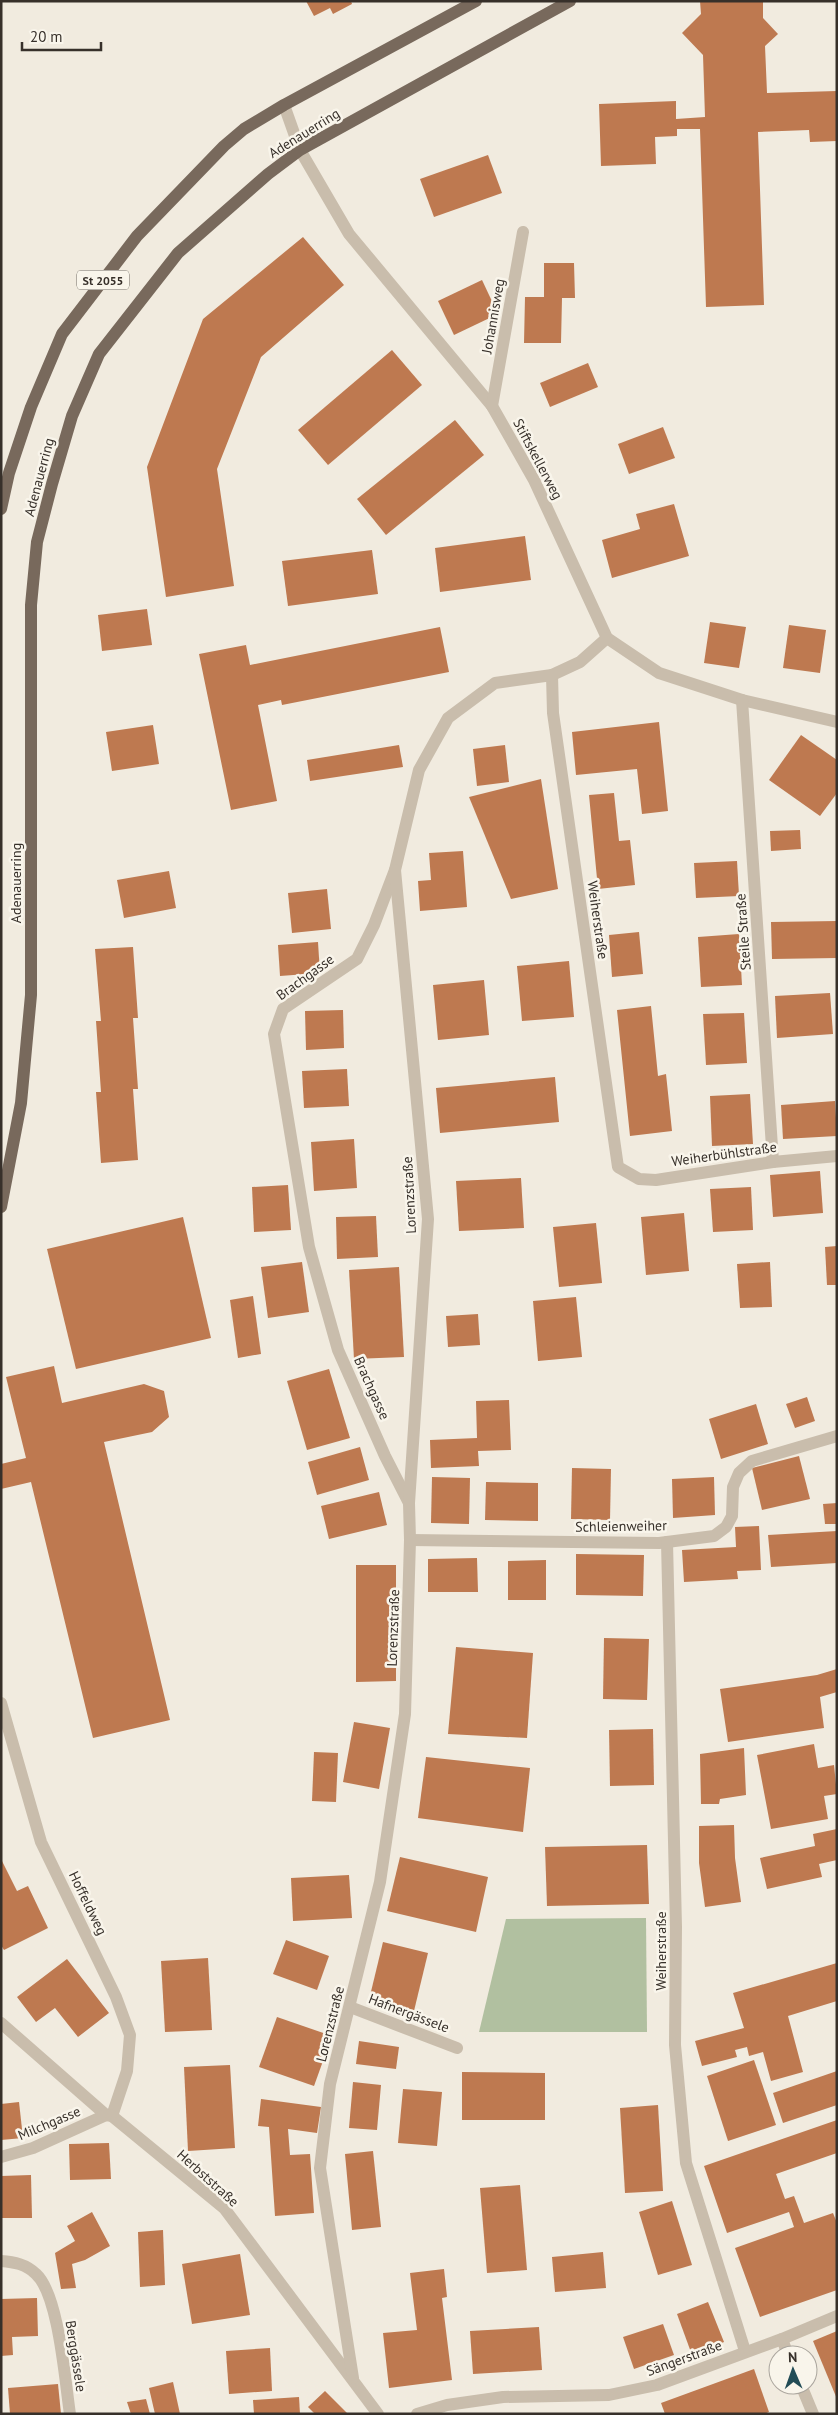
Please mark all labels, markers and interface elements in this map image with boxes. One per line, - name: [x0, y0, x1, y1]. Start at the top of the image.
- scale bar: [22, 20, 101, 52]
- text: 20 m: [30, 27, 63, 46]
- street label: Adenauerring: [265, 104, 343, 162]
- road number: St 2055: [77, 270, 129, 290]
- street label: Johannisweg: [477, 277, 508, 356]
- street label: Stiftskellerweg: [509, 415, 567, 503]
- street label: Adenauerring: [20, 436, 58, 518]
- street label: Adenauerring: [7, 843, 25, 923]
- street label: Weiherstraße: [584, 880, 612, 960]
- street label: Steile Straße: [731, 893, 755, 971]
- street label: Brachgasse: [273, 950, 337, 1004]
- street label: Weiherbühlstraße: [670, 1138, 778, 1170]
- street label: Lorenzstraße: [398, 1156, 420, 1234]
- street label: Brachgasse: [350, 1354, 394, 1422]
- street label: Schleienweiher: [575, 1516, 667, 1536]
- street label: Lorenzstraße: [383, 1589, 403, 1667]
- street label: Hoffeldweg: [65, 1868, 111, 1938]
- street label: Weiherstraße: [652, 1911, 670, 1991]
- street label: Lorenzstraße: [312, 1984, 348, 2064]
- street label: Hafnergässele: [366, 1989, 452, 2037]
- street label: Milchgasse: [15, 2102, 83, 2144]
- street label: Herbststraße: [173, 2145, 243, 2211]
- street label: Berggässele: [61, 2319, 91, 2393]
- street label: Sängerstraße: [644, 2336, 724, 2380]
- north arrow: [768, 2345, 818, 2395]
- text: N: [788, 2348, 797, 2366]

